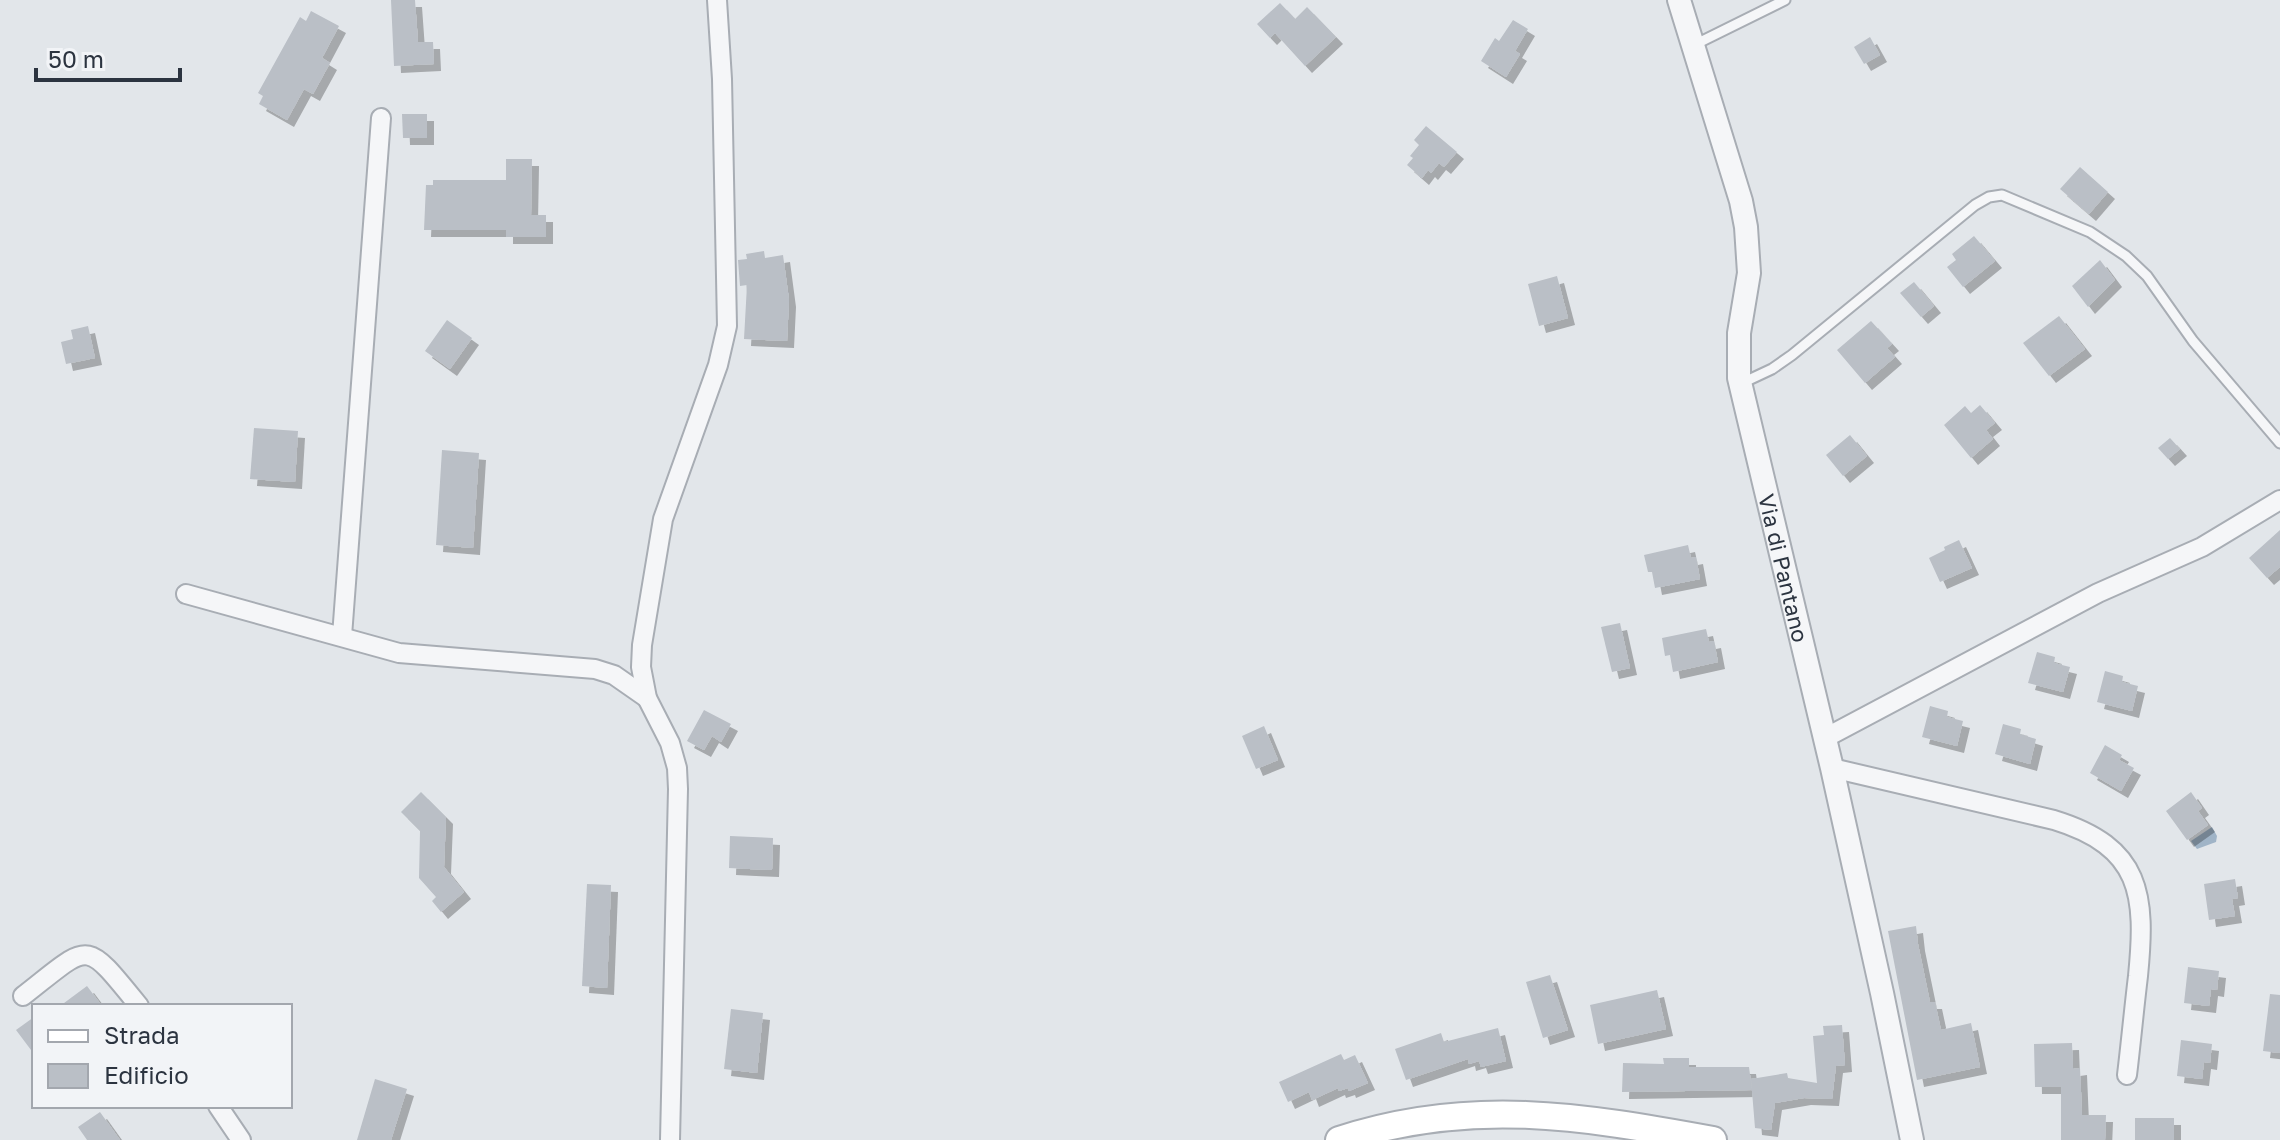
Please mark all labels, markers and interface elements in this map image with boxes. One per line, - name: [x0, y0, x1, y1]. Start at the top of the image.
- scale bar: [36, 32, 180, 82]
- text: 50 m: [48, 44, 104, 73]
- street label: Via di Pantano: [1754, 491, 1815, 645]
- legend: [32, 1004, 292, 1108]
- text: Strada: [104, 1020, 179, 1049]
- text: Edificio: [104, 1060, 189, 1089]

